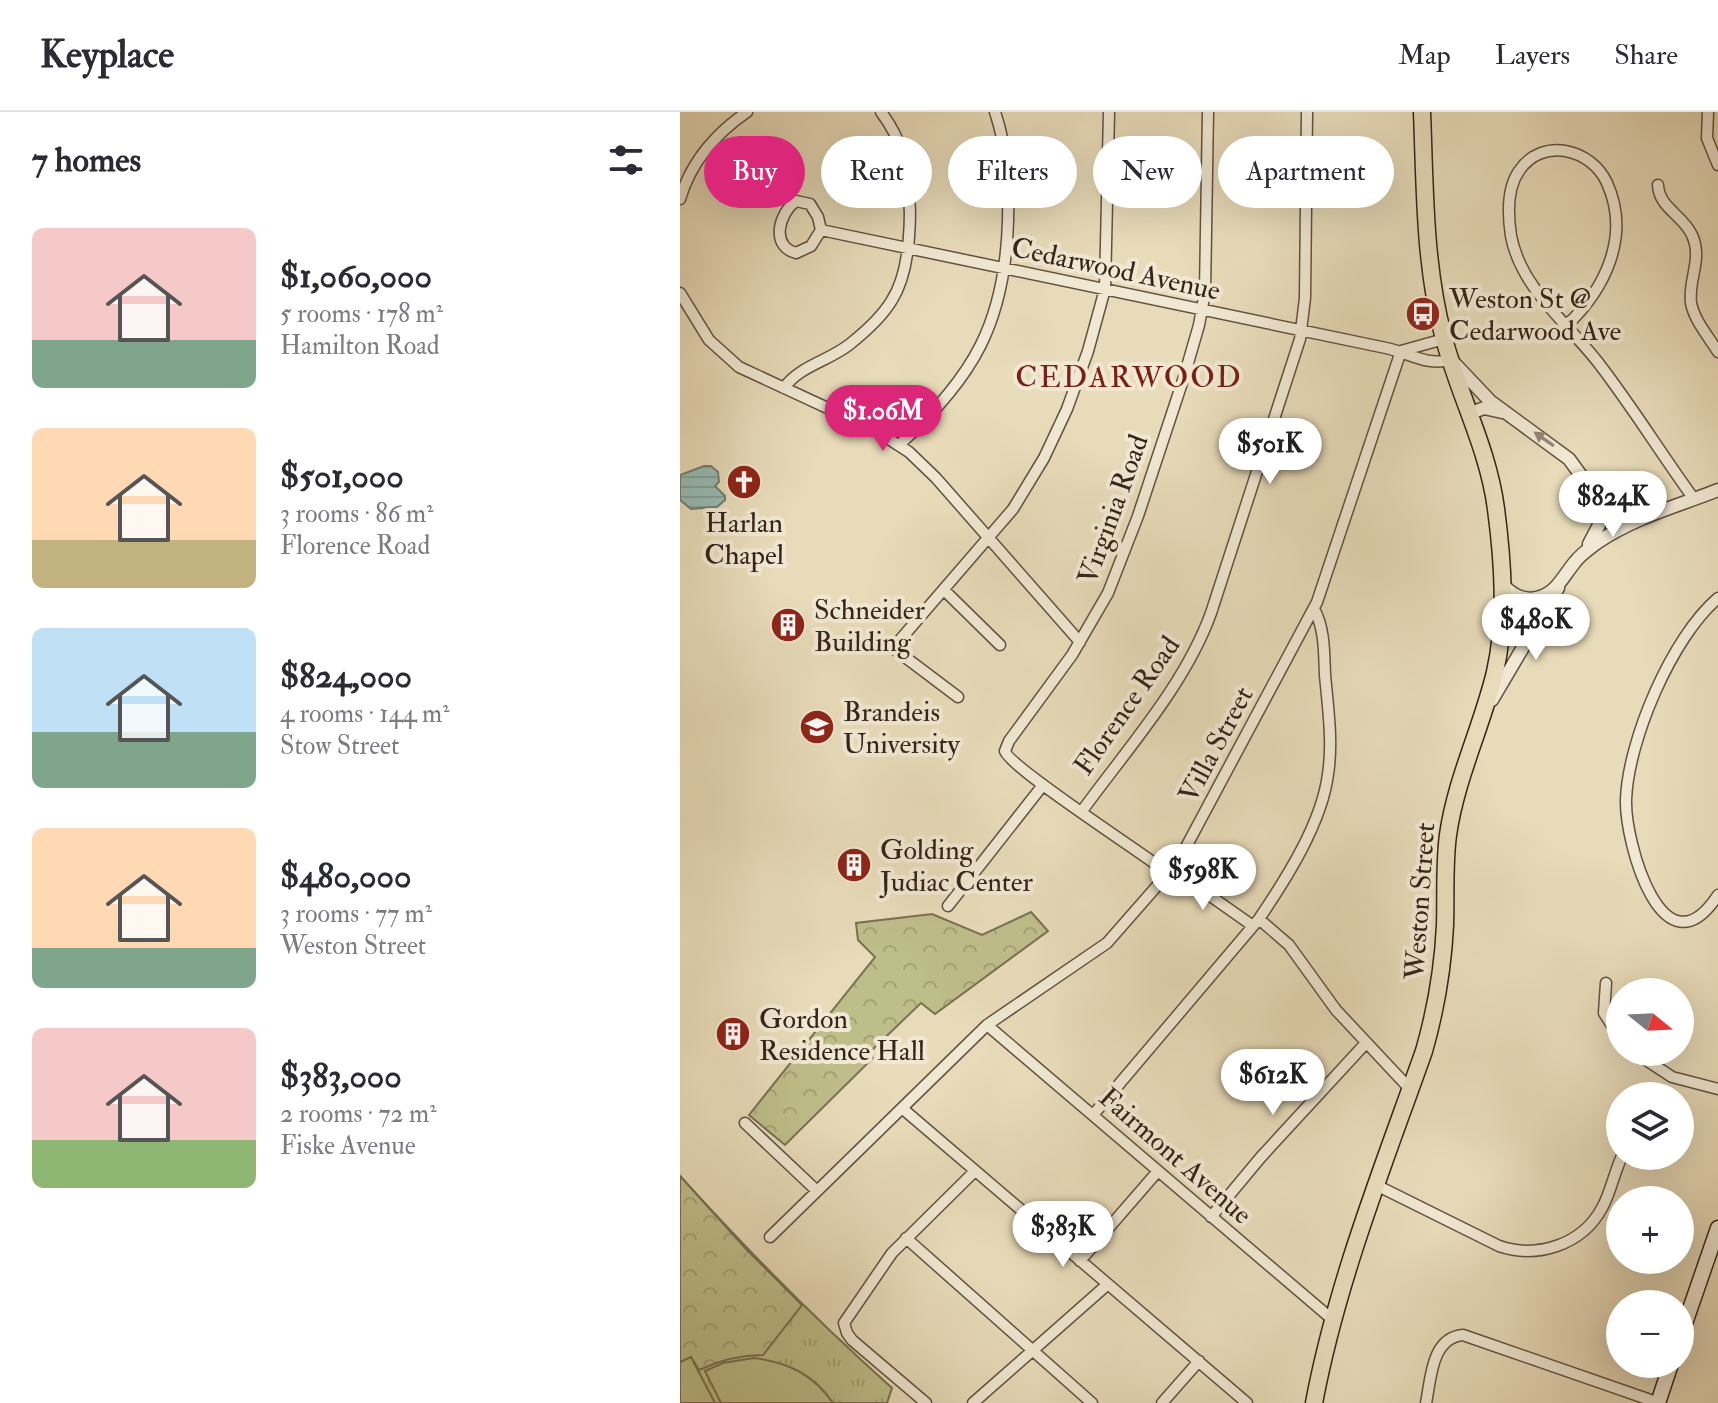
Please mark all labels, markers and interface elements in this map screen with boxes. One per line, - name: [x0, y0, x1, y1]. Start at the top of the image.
- text: Keyplace: [40, 31, 174, 79]
- text: Map: [1398, 38, 1451, 73]
- text: Layers: [1495, 38, 1570, 73]
- text: Share: [1614, 38, 1678, 73]
- chip: Buy: [704, 136, 805, 208]
- chip: Rent: [821, 136, 932, 208]
- chip: Filters: [948, 136, 1077, 208]
- chip: New: [1093, 136, 1202, 208]
- chip: Apartment: [1218, 136, 1394, 208]
- icon: filters: [604, 138, 648, 182]
- text: 7 homes: [32, 139, 141, 182]
- street label: Cedarwood Avenue: [1008, 230, 1224, 309]
- text: $1,060,000: [280, 255, 432, 298]
- icon: home: [96, 260, 192, 356]
- place label: Weston St @ Cedarwood Ave: [1448, 282, 1622, 349]
- bus stop icon: Weston St @ Cedarwood Ave: [1404, 295, 1442, 333]
- text: 5 rooms · 178 m²: [280, 298, 443, 330]
- text: Hamilton Road: [280, 330, 440, 362]
- district label: CEDARWOOD: [1015, 359, 1243, 396]
- pin: $1.06M: [818, 385, 948, 453]
- text: $1.06M: [843, 395, 923, 427]
- pin: $501K: [1214, 418, 1326, 486]
- text: $501K: [1237, 428, 1303, 460]
- street label: Virginia Road: [1070, 430, 1157, 589]
- one-way arrow: [1533, 431, 1555, 447]
- text: $501,000: [280, 455, 404, 498]
- icon: home: [96, 460, 192, 556]
- church icon: Harlan Chapel: [725, 463, 763, 501]
- pin: $824K: [1557, 471, 1669, 539]
- text: $824K: [1577, 481, 1649, 513]
- text: 3 rooms · 86 m²: [280, 498, 434, 530]
- place label: Harlan Chapel: [704, 506, 784, 573]
- text: Florence Road: [280, 530, 430, 562]
- place label: Schneider Building: [814, 593, 925, 660]
- pin: $480K: [1480, 594, 1592, 662]
- text: $480K: [1500, 604, 1572, 636]
- building icon: Schneider Building: [769, 606, 807, 644]
- street label: Florence Road: [1066, 629, 1188, 782]
- text: $824,000: [280, 655, 412, 698]
- icon: home: [96, 660, 192, 756]
- street label: Villa Street: [1171, 681, 1261, 809]
- place label: Brandeis University: [843, 695, 960, 762]
- text: 4 rooms · 144 m²: [280, 698, 450, 730]
- school or university icon: Brandeis University: [798, 708, 836, 746]
- text: Stow Street: [280, 730, 399, 762]
- street label: Weston Street: [1397, 821, 1443, 982]
- place label: Golding Judiac Center: [879, 833, 1033, 900]
- pin: $598K: [1147, 844, 1259, 912]
- building icon: Golding Judiac Center: [835, 846, 873, 884]
- text: $598K: [1168, 854, 1238, 886]
- text: $480,000: [280, 855, 411, 898]
- icon: home: [96, 860, 192, 956]
- text: 3 rooms · 77 m²: [280, 898, 432, 930]
- text: Weston Street: [280, 930, 426, 962]
- north arrow: [1606, 978, 1694, 1066]
- map controls: [1606, 978, 1694, 1378]
- place label: Gordon Residence Hall: [759, 1002, 925, 1069]
- building icon: Gordon Residence Hall: [714, 1015, 752, 1053]
- pin: $612K: [1217, 1049, 1329, 1117]
- text: $383,000: [280, 1055, 402, 1098]
- text: $612K: [1239, 1059, 1307, 1091]
- icon: home: [96, 1060, 192, 1156]
- street label: Fairmont Avenue: [1091, 1080, 1259, 1232]
- button: layers: [1606, 1082, 1694, 1170]
- text: 2 rooms · 72 m²: [280, 1098, 437, 1130]
- text: Fiske Avenue: [280, 1130, 416, 1162]
- button: +: [1606, 1186, 1694, 1274]
- pin: $383K: [1007, 1201, 1119, 1269]
- text: $383K: [1030, 1211, 1096, 1243]
- button: −: [1606, 1290, 1694, 1378]

